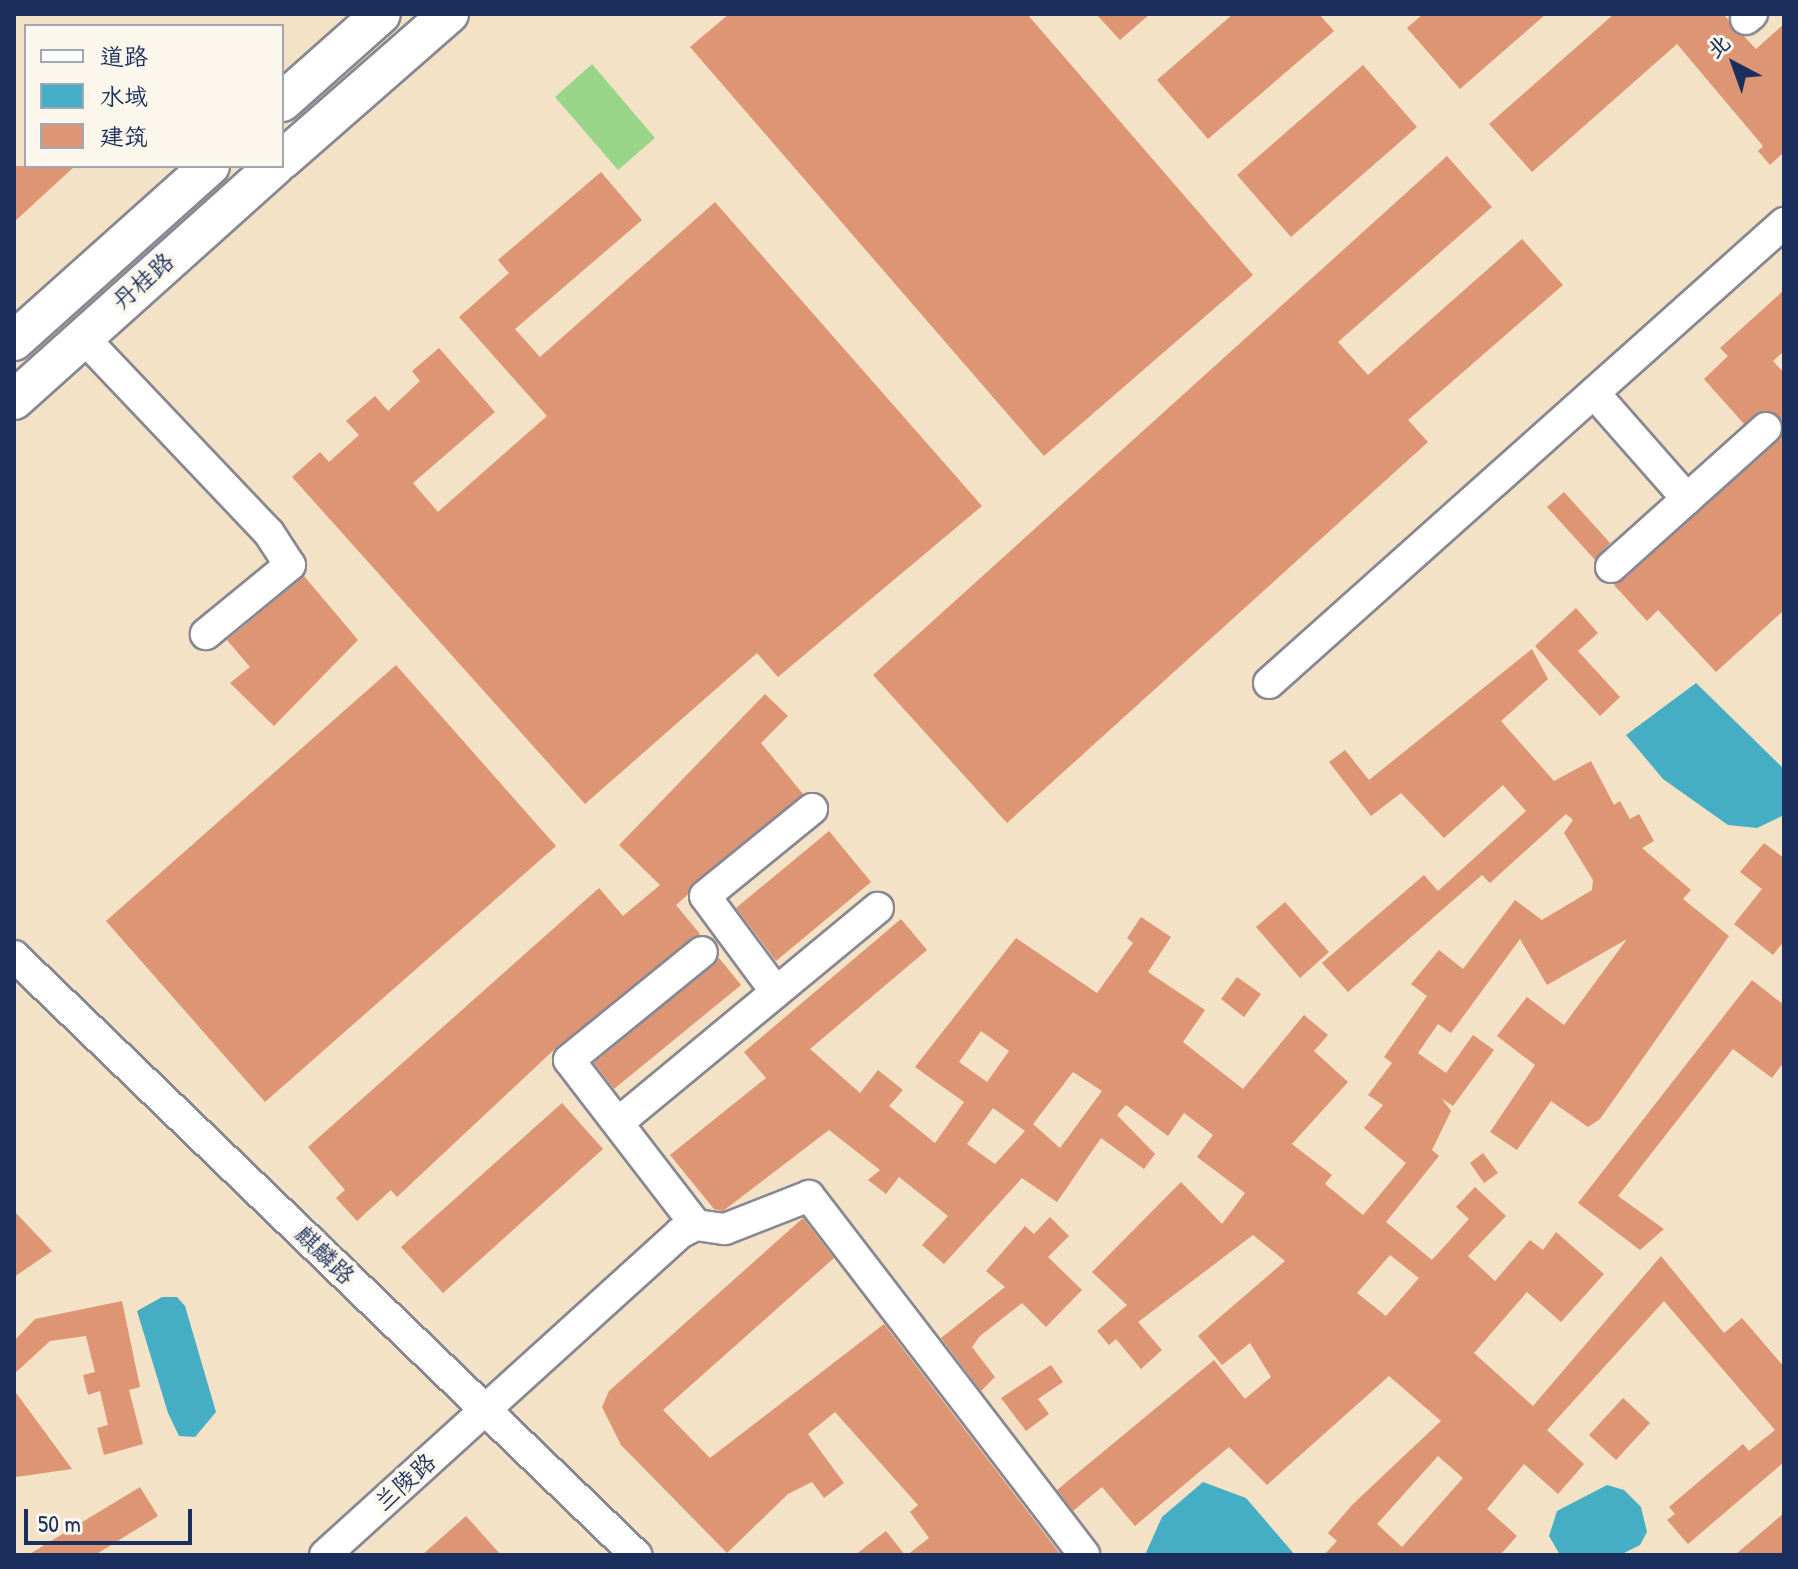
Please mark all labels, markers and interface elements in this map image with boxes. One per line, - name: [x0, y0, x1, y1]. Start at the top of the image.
- legend: [24, 24, 284, 168]
- north arrow: [1694, 24, 1774, 104]
- text: 北: [1700, 27, 1736, 64]
- text: 道路: [100, 40, 148, 72]
- text: 水域: [100, 80, 148, 112]
- text: 建筑: [100, 120, 148, 152]
- street label: 丹桂路: [106, 247, 180, 315]
- street label: 麒麟路: [289, 1220, 361, 1290]
- street label: 兰陵路: [369, 1447, 441, 1517]
- scale bar: [28, 1493, 196, 1543]
- text: 50 m: [38, 1507, 81, 1539]

